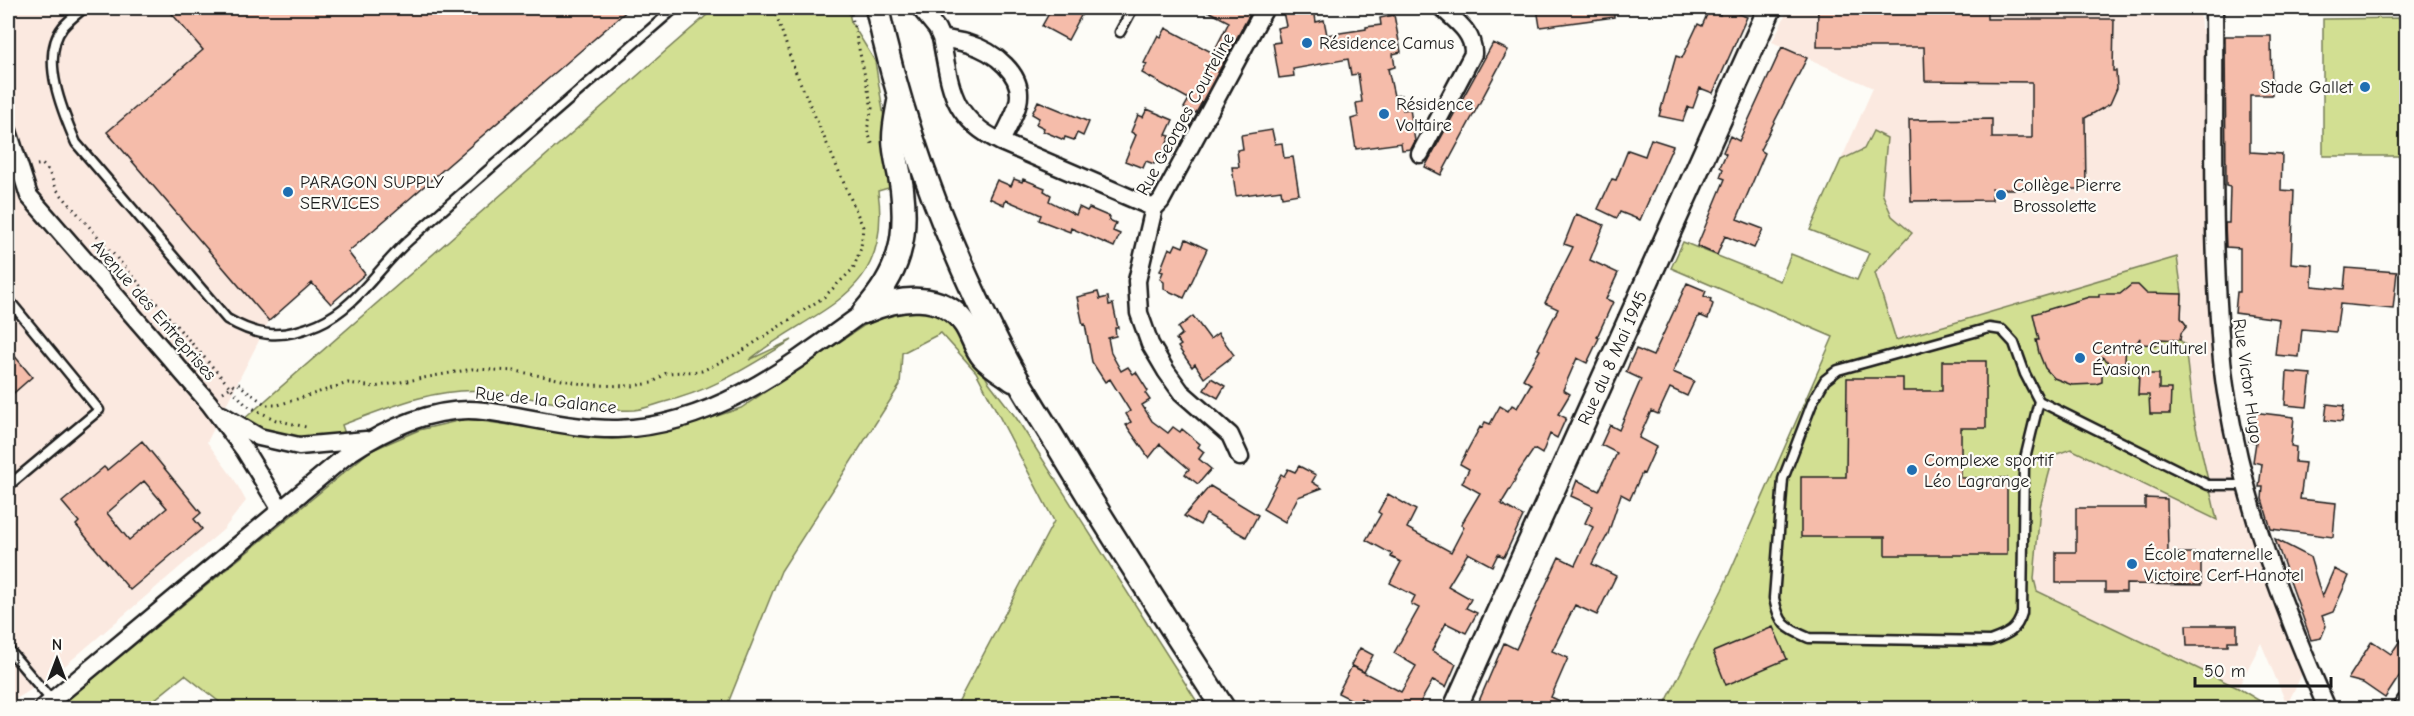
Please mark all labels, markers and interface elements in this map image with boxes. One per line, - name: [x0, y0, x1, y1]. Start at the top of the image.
- street label: Rue Georges Courteline: [1132, 29, 1239, 199]
- place label: Résidence Camus: [1319, 33, 1454, 54]
- marker: Résidence Camus: [1300, 36, 1314, 50]
- place label: Stade Gallet: [2260, 77, 2354, 98]
- marker: Stade Gallet: [2358, 80, 2372, 94]
- place label: Résidence Voltaire: [1396, 94, 1473, 136]
- marker: Résidence Voltaire: [1377, 107, 1391, 121]
- place label: PARAGON SUPPLY SERVICES: [300, 172, 444, 214]
- place label: Collège Pierre Brossolette: [2013, 175, 2121, 217]
- marker: PARAGON SUPPLY SERVICES: [281, 185, 295, 199]
- marker: Collège Pierre Brossolette: [1994, 188, 2008, 202]
- street label: Avenue des Entreprises: [87, 236, 220, 385]
- street label: Rue du 8 Mai 1945: [1574, 288, 1652, 428]
- street label: Rue Victor Hugo: [2228, 317, 2267, 445]
- place label: Centre Culturel Évasion: [2092, 338, 2207, 380]
- marker: Centre Culturel Évasion: [2073, 351, 2087, 365]
- street label: Rue de la Galance: [474, 383, 618, 418]
- place label: Complexe sportif Léo Lagrange: [1924, 450, 2054, 492]
- marker: Complexe sportif Léo Lagrange: [1905, 463, 1919, 477]
- place label: École maternelle Victoire Cerf-Hanotel: [2144, 543, 2304, 586]
- marker: École maternelle Victoire Cerf-Hanotel: [2125, 557, 2139, 571]
- north arrow: [27, 629, 87, 689]
- text: N: [52, 636, 62, 654]
- scale bar: [2195, 650, 2332, 688]
- text: 50 m: [2204, 661, 2246, 682]

